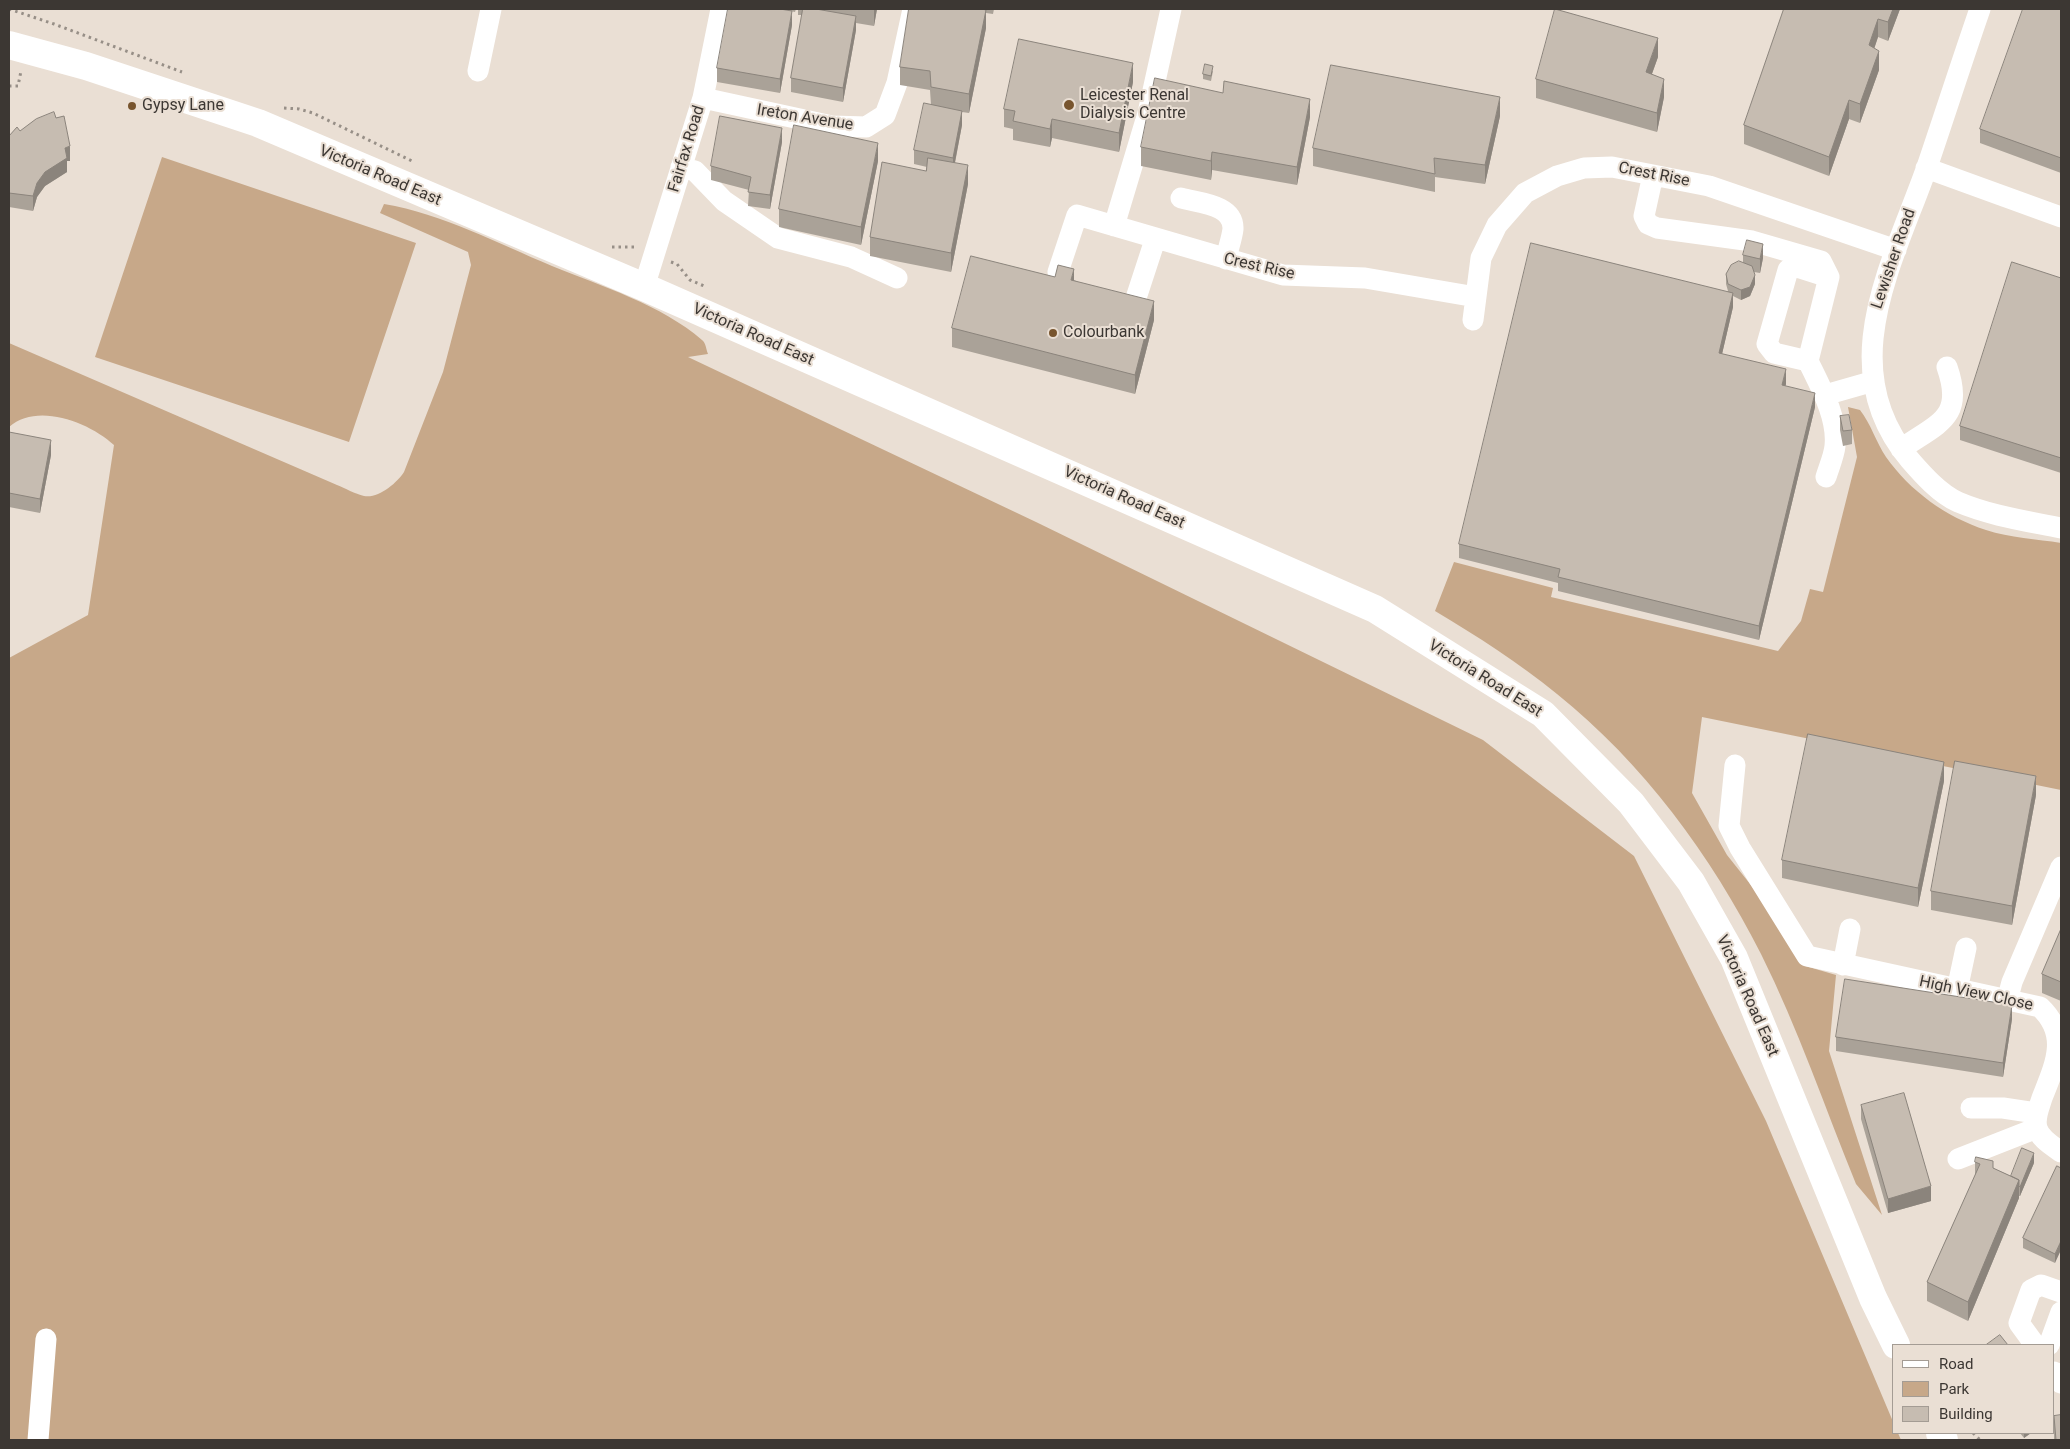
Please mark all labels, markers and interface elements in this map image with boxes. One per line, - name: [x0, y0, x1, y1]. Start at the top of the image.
- place label: Leicester Renal Dialysis Centre: [1080, 86, 1189, 124]
- place label: Gypsy Lane: [142, 96, 224, 116]
- marker: Leicester Renal Dialysis Centre: [1062, 98, 1076, 112]
- marker: Gypsy Lane: [126, 100, 138, 112]
- street label: Ireton Avenue: [755, 101, 855, 135]
- street label: Fairfax Road: [665, 103, 709, 195]
- street label: Victoria Road East: [316, 142, 444, 210]
- street label: Crest Rise: [1617, 159, 1691, 191]
- street label: Lewisher Road: [1868, 206, 1920, 312]
- street label: Crest Rise: [1222, 250, 1296, 284]
- street label: Victoria Road East: [689, 300, 817, 370]
- place label: Colourbank: [1063, 323, 1144, 343]
- marker: Colourbank: [1047, 327, 1059, 339]
- street label: Victoria Road East: [1060, 463, 1188, 533]
- street label: Victoria Road East: [1425, 636, 1545, 722]
- street label: Victoria Road East: [1712, 932, 1782, 1060]
- street label: High View Close: [1917, 973, 2035, 1015]
- legend: [1892, 1344, 2055, 1434]
- text: Road: [1939, 1355, 1973, 1373]
- text: Park: [1939, 1380, 1969, 1398]
- text: Building: [1939, 1405, 1993, 1423]

